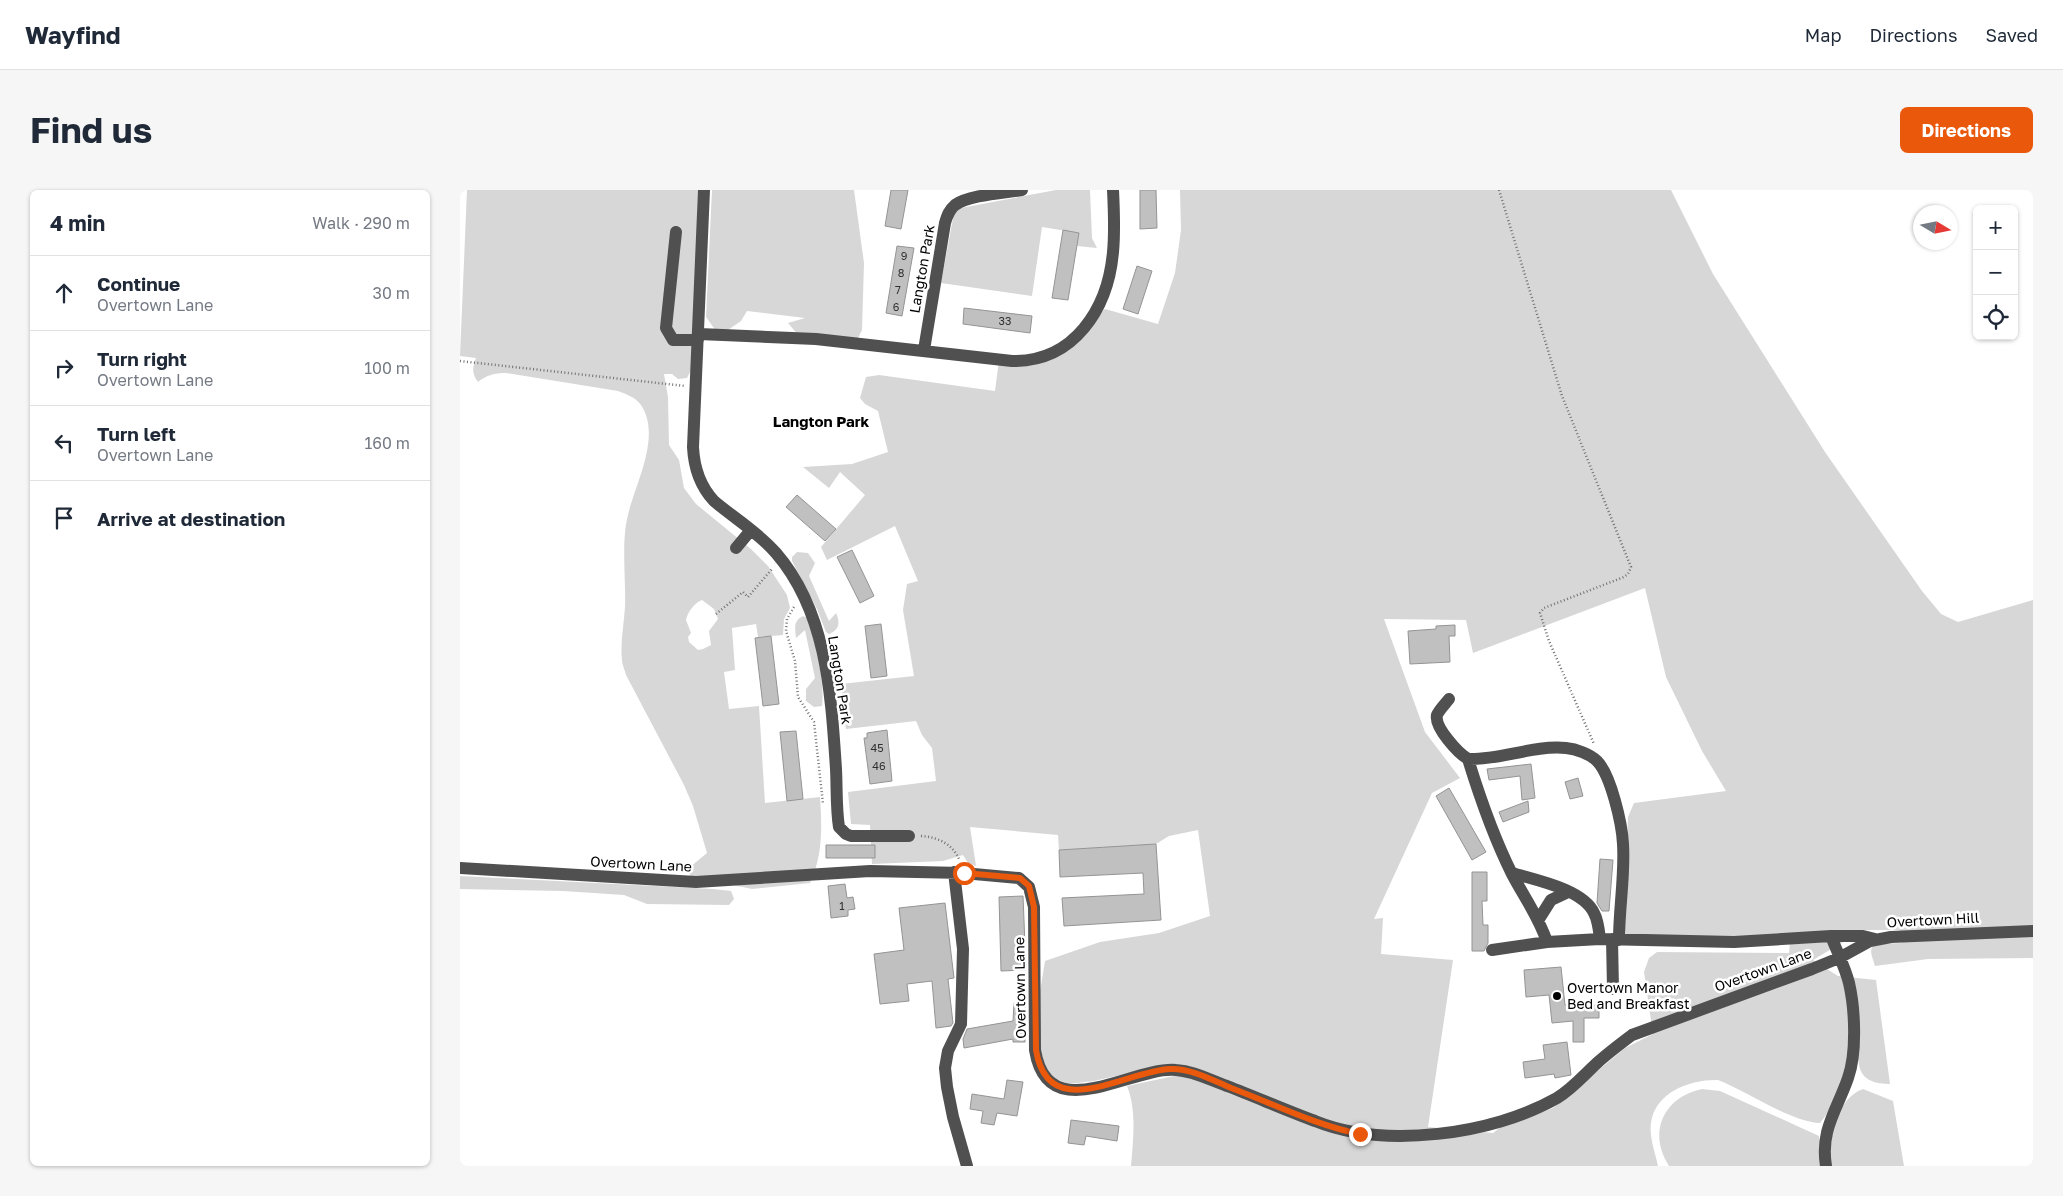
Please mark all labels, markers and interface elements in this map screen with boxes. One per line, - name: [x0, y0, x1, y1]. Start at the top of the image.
- text: Wayfind: [25, 20, 121, 49]
- text: Map: [1805, 24, 1841, 46]
- text: Directions: [1869, 24, 1957, 46]
- text: Saved: [1985, 24, 2038, 46]
- button: Directions: [1900, 107, 2033, 153]
- text: Find us: [30, 109, 152, 151]
- north arrow: [1913, 205, 1958, 250]
- map controls: [1973, 205, 2018, 340]
- button: +: [1973, 205, 2018, 250]
- text: 4 min: [50, 210, 105, 236]
- text: Walk · 290 m: [312, 213, 410, 233]
- street label: Langton Park: [905, 223, 938, 315]
- house number: 9: [901, 249, 907, 262]
- button: −: [1973, 250, 2018, 295]
- house number: 8: [898, 266, 905, 279]
- text: Continue: [97, 272, 180, 295]
- icon: ahead: [50, 279, 78, 307]
- text: 30 m: [373, 283, 410, 303]
- house number: 7: [895, 283, 901, 296]
- text: Overtown Lane: [97, 295, 213, 315]
- button: locate: [1973, 295, 2018, 340]
- house number: 6: [893, 300, 900, 313]
- house number: 33: [999, 314, 1011, 327]
- text: Turn right: [97, 347, 187, 370]
- icon: right: [50, 354, 78, 382]
- text: 100 m: [364, 358, 410, 378]
- text: Overtown Lane: [97, 370, 213, 390]
- district label: Langton Park: [773, 412, 870, 430]
- text: Turn left: [97, 422, 176, 445]
- icon: left: [50, 429, 78, 457]
- text: 160 m: [364, 433, 410, 453]
- text: Overtown Lane: [97, 445, 213, 465]
- icon: arrive: [50, 504, 78, 532]
- text: Arrive at destination: [97, 507, 285, 530]
- street label: Langton Park: [825, 634, 856, 726]
- house number: 45: [870, 741, 884, 754]
- house number: 46: [872, 759, 886, 772]
- street label: Overtown Lane: [590, 852, 692, 875]
- route start: [953, 862, 976, 885]
- house number: 1: [839, 899, 845, 912]
- street label: Overtown Hill: [1886, 909, 1980, 930]
- street label: Overtown Lane: [1010, 937, 1029, 1039]
- street label: Overtown Lane: [1712, 944, 1814, 995]
- place label: Overtown Manor Bed and Breakfast: [1567, 979, 1690, 1012]
- marker: Overtown Manor Bed and Breakfast: [1551, 990, 1563, 1002]
- route end: [1349, 1123, 1372, 1146]

